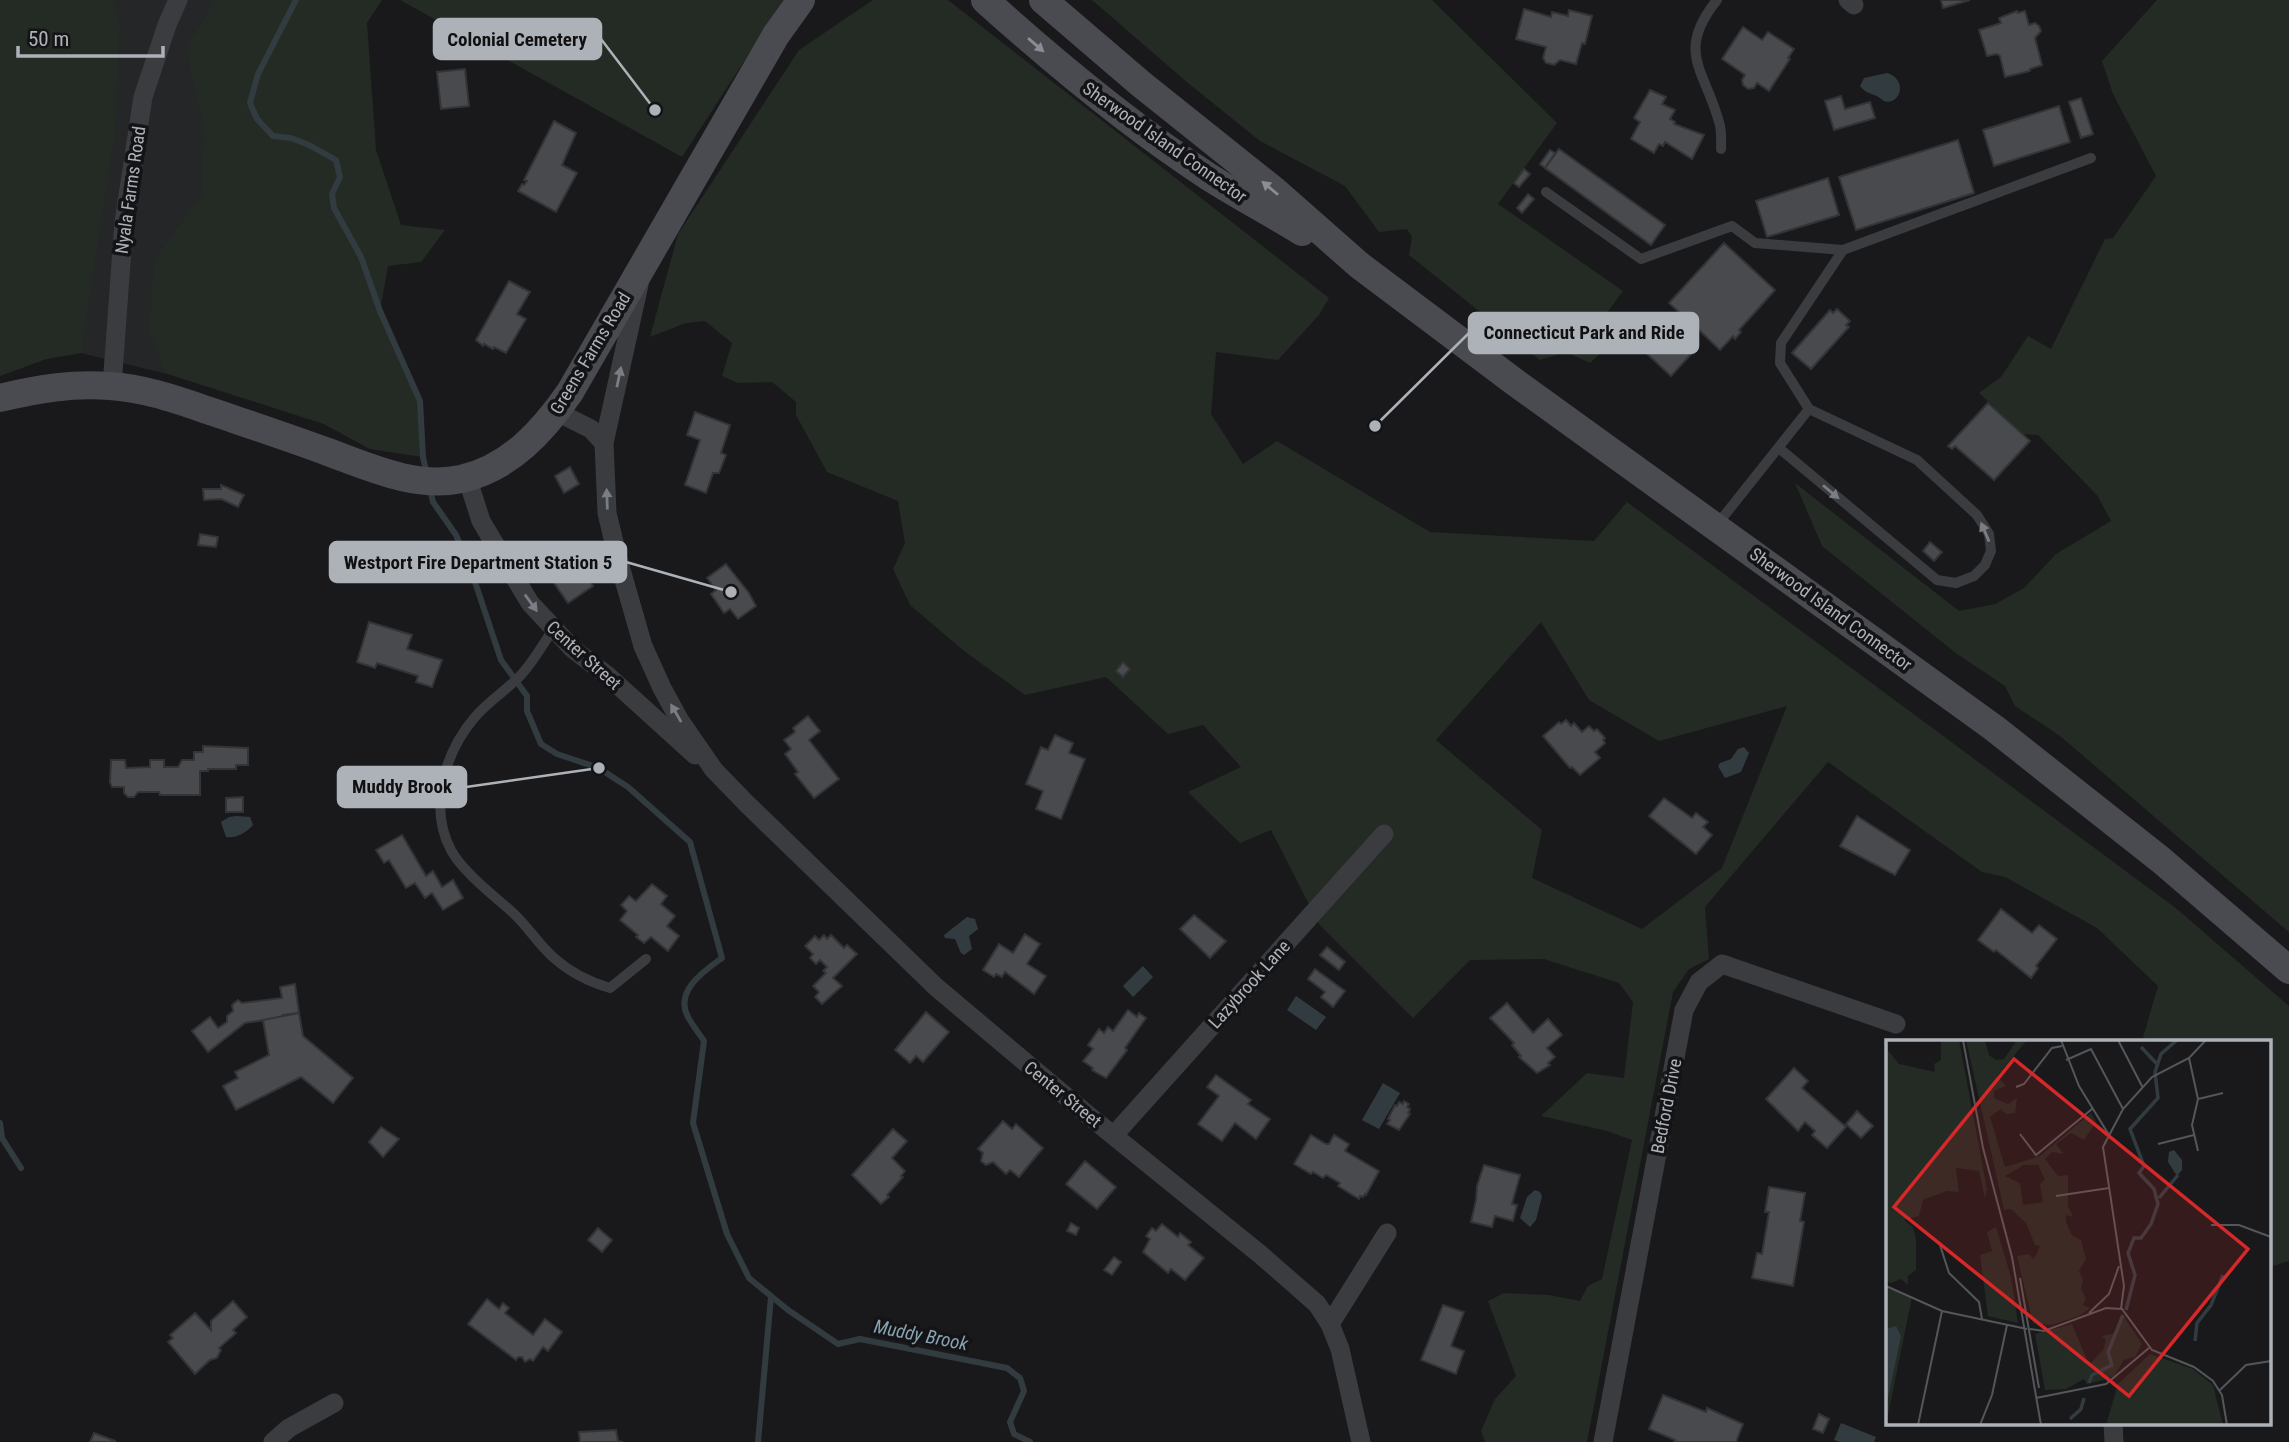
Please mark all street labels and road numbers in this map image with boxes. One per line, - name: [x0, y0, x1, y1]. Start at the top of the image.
- street label: Sherwood Island Connector: [1079, 77, 1251, 207]
- street label: Nyala Farms Road: [111, 125, 149, 255]
- street label: Greens Farms Road: [545, 288, 635, 418]
- street label: Sherwood Island Connector: [1746, 543, 1917, 675]
- street label: Center Street: [542, 616, 626, 694]
- street label: Lazybrook Lane: [1204, 936, 1294, 1032]
- street label: Center Street: [1020, 1057, 1106, 1131]
- street label: Bedford Drive: [1647, 1057, 1685, 1155]

